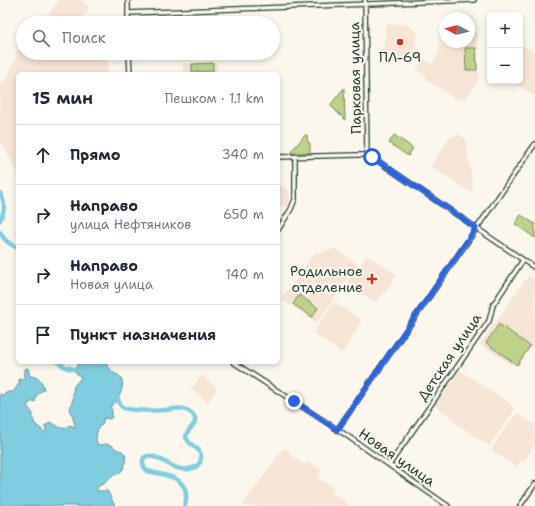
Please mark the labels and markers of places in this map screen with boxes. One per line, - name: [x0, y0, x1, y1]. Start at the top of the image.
- marker: ПЛ-69: [395, 37, 405, 47]
- place label: ПЛ-69: [379, 48, 421, 66]
- place label: Родильное отделение: [290, 262, 363, 296]
- marker: Родильное отделение: [366, 273, 378, 285]

